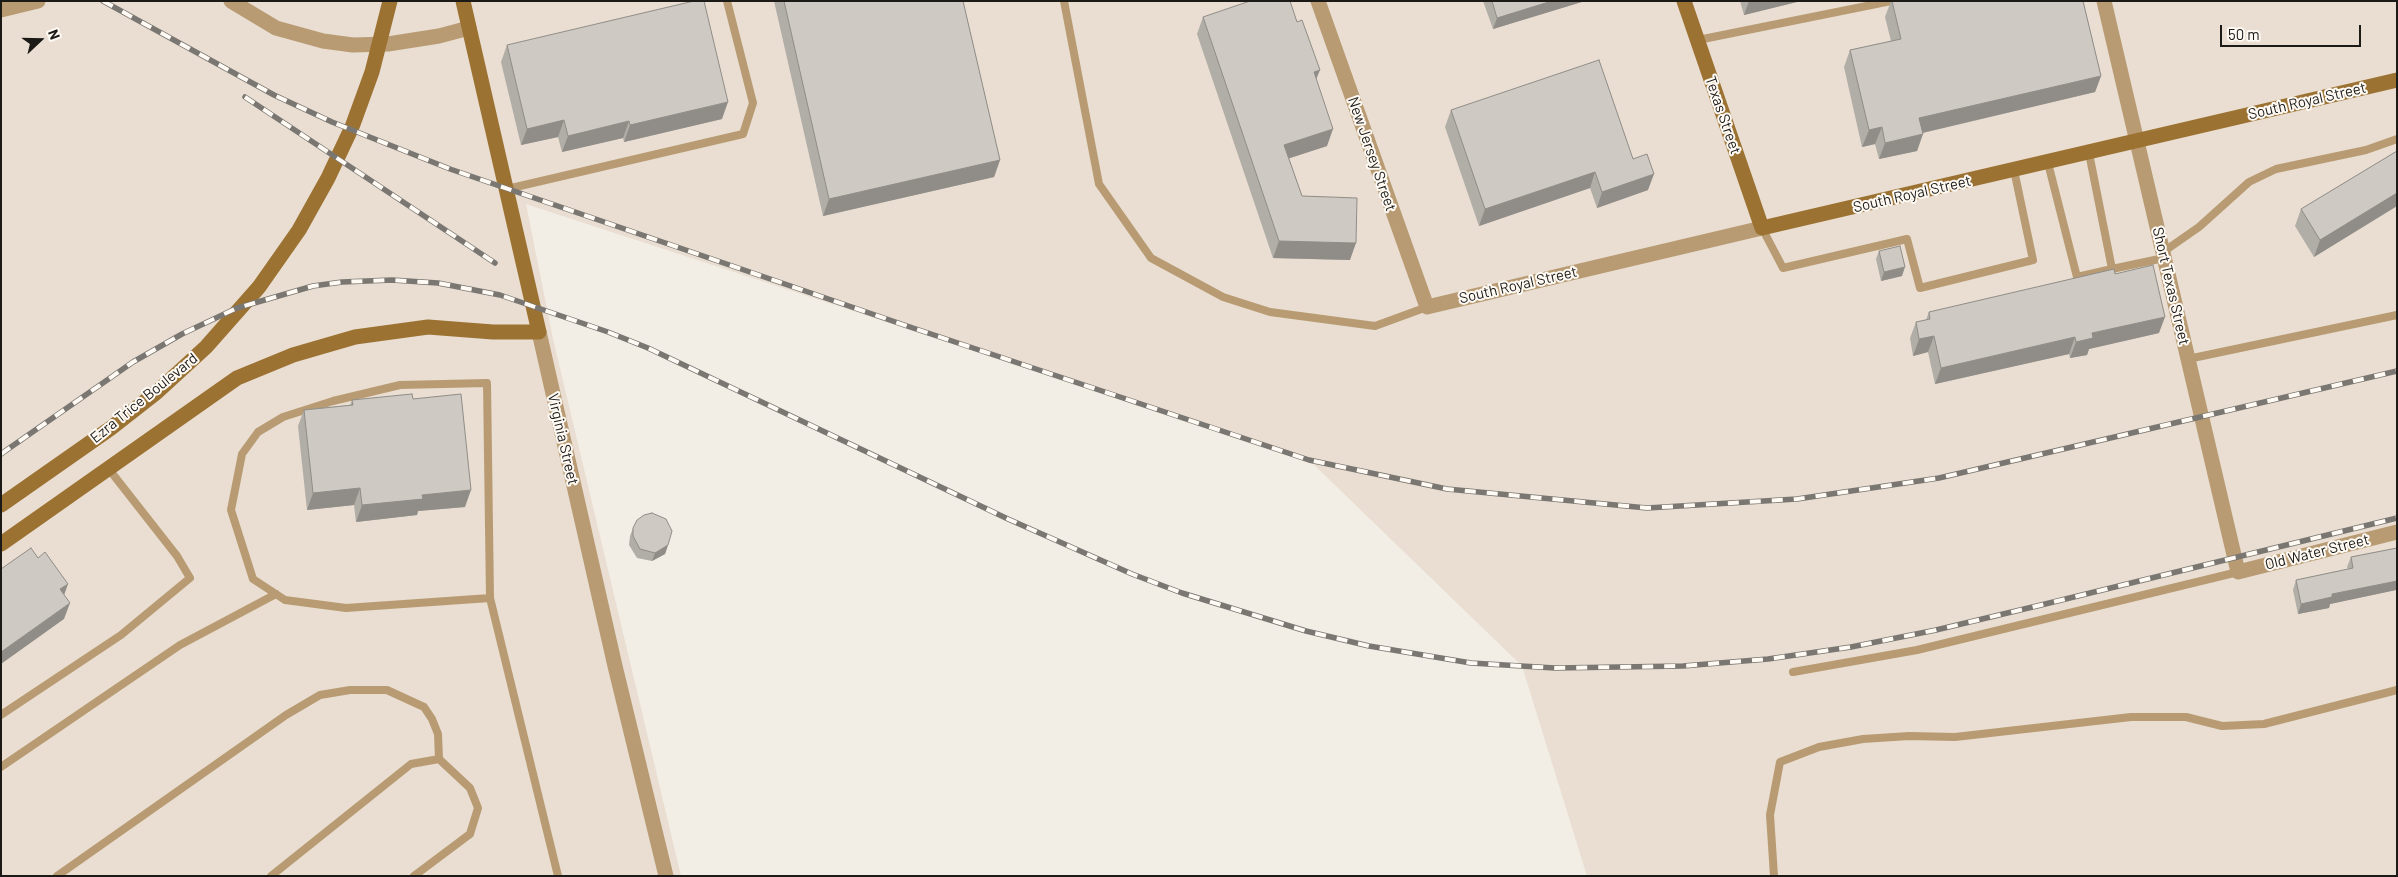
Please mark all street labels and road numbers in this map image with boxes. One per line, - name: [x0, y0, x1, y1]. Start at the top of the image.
- street label: Texas Street: [1701, 74, 1745, 156]
- street label: South Royal Street: [2246, 79, 2368, 123]
- street label: New Jersey Street: [1344, 94, 1400, 214]
- street label: South Royal Street: [1851, 172, 1973, 216]
- street label: Short Texas Street: [2149, 225, 2193, 347]
- street label: South Royal Street: [1457, 263, 1579, 307]
- street label: Ezra Trice Boulevard: [87, 349, 201, 447]
- street label: Virginia Street: [544, 392, 582, 486]
- street label: Old Water Street: [2263, 530, 2371, 574]

